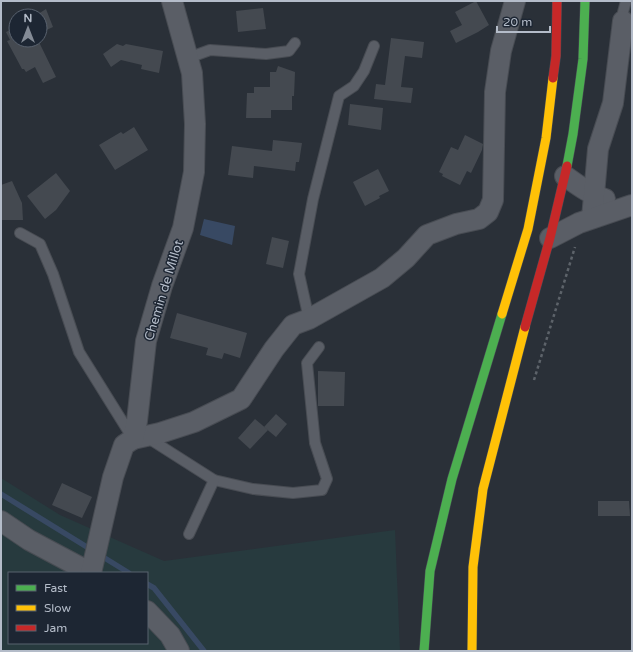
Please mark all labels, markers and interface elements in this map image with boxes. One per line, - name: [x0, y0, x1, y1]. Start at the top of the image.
- north arrow: [8, 8, 48, 48]
- scale bar: [497, 8, 550, 34]
- text: N: [24, 12, 32, 25]
- text: 20 m: [503, 15, 532, 29]
- street label: Chemin de Millot: [141, 238, 187, 343]
- legend: [8, 572, 148, 644]
- text: Fast: [44, 581, 68, 595]
- text: Slow: [44, 601, 71, 615]
- text: Jam: [44, 621, 67, 635]

